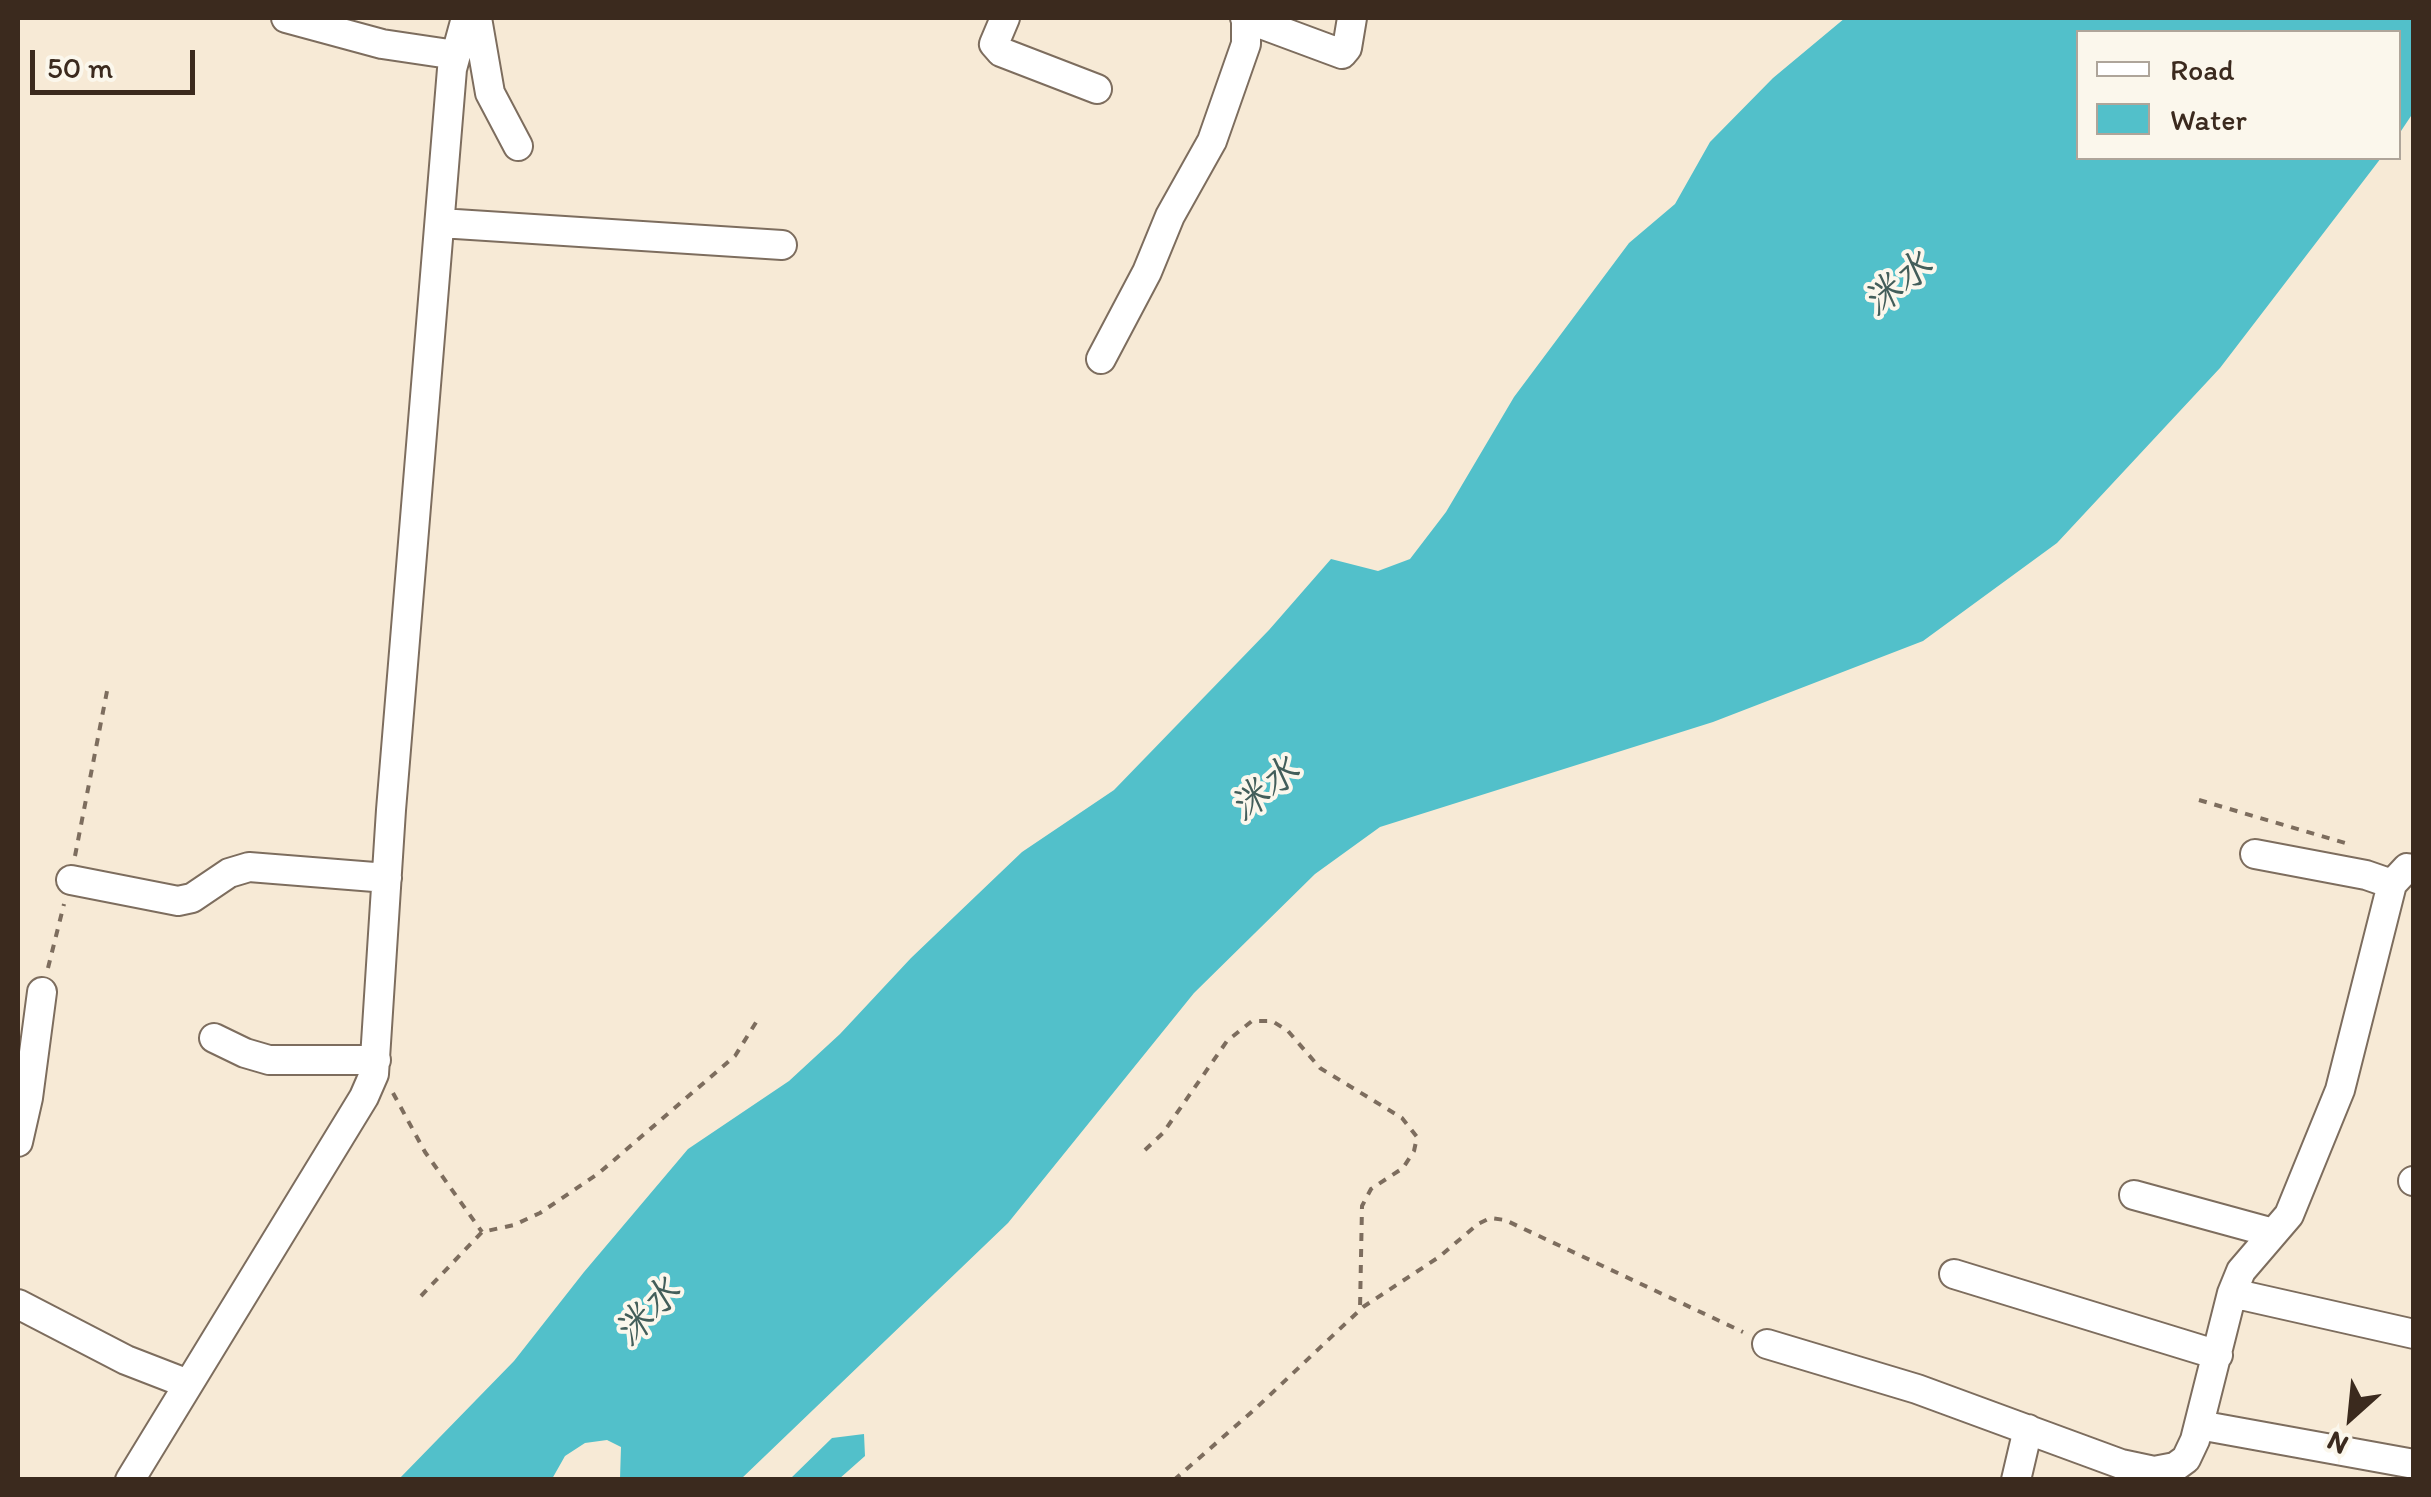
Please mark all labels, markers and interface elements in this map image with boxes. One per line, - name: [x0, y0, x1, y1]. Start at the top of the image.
- scale bar: [35, 30, 200, 92]
- legend: [2076, 30, 2401, 160]
- text: 50 m: [47, 49, 113, 86]
- text: Road: [2170, 51, 2235, 88]
- text: Water: [2170, 101, 2247, 138]
- water label: 洣水: [1855, 244, 1943, 328]
- water label: 洣水: [1222, 749, 1310, 833]
- water label: 洣水: [606, 1271, 692, 1357]
- north arrow: [2301, 1367, 2401, 1467]
- text: N: [2321, 1424, 2354, 1463]

